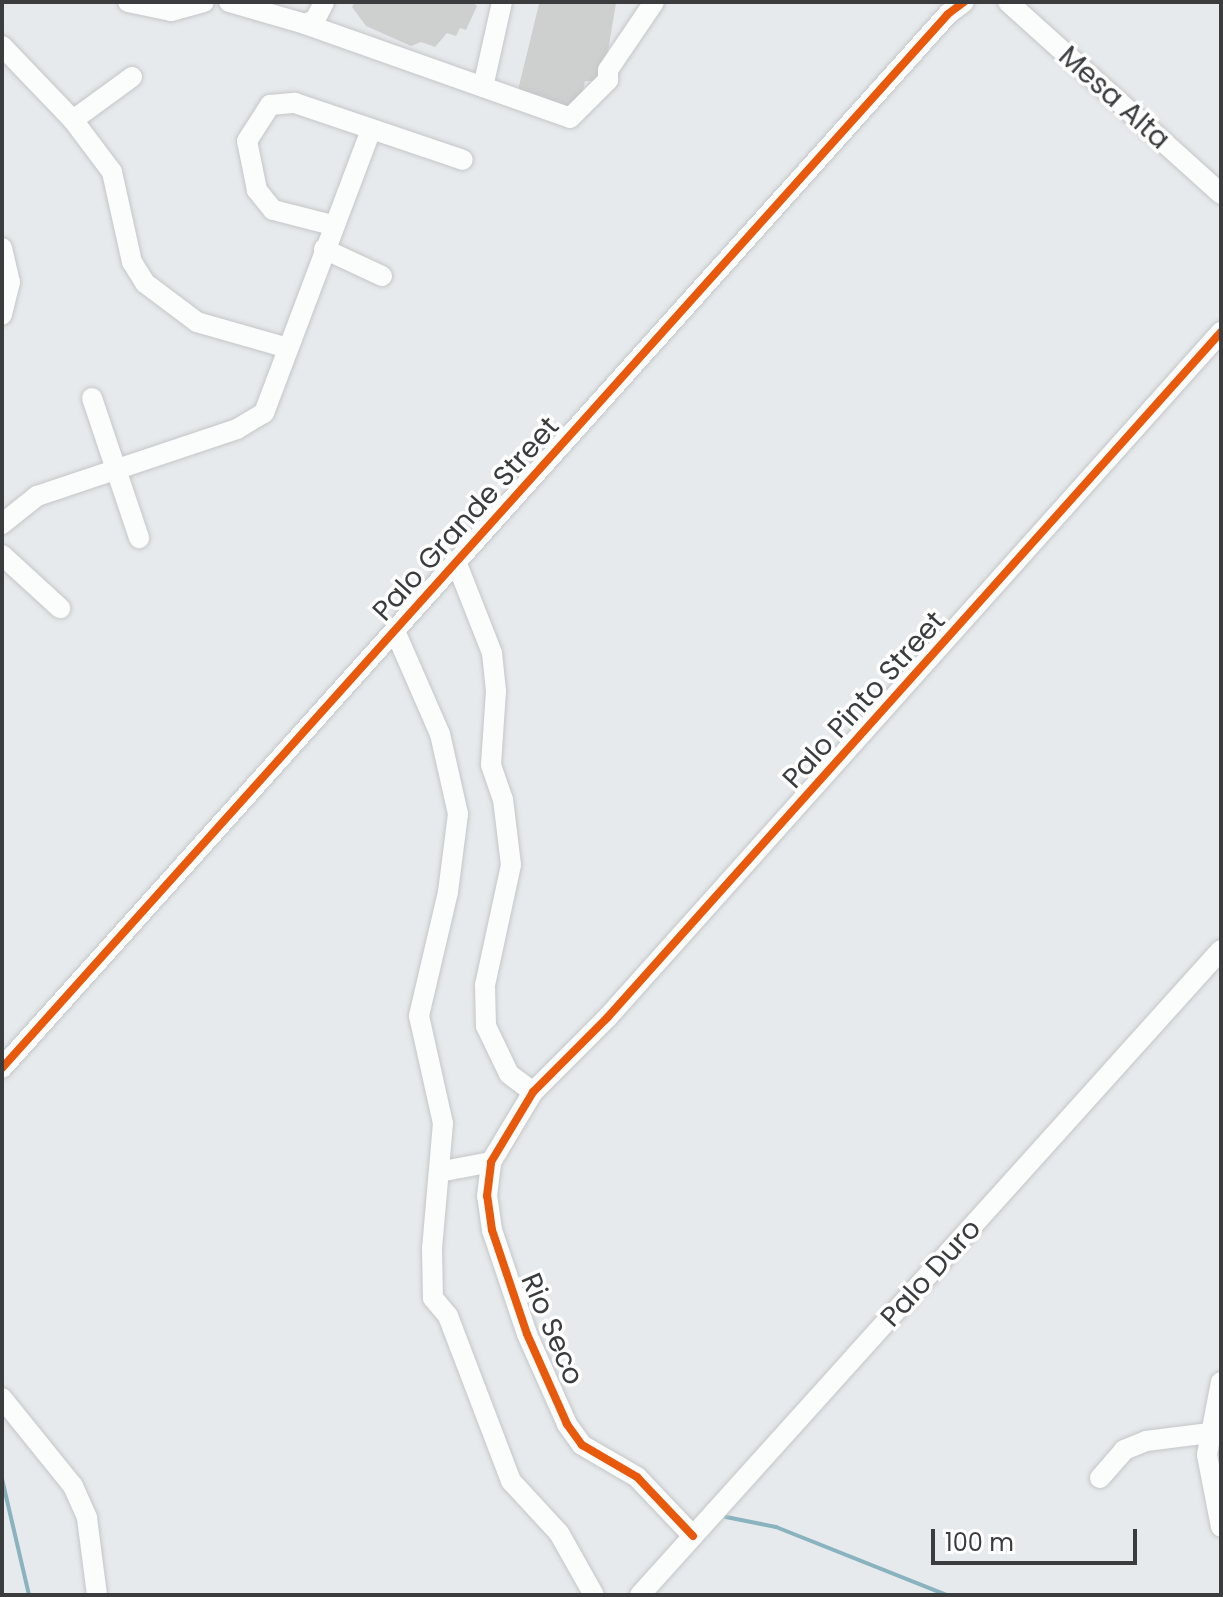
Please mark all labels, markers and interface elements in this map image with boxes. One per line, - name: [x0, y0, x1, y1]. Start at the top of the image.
- street label: Mesa Alta: [1052, 40, 1176, 156]
- street label: Palo Grande Street: [366, 410, 566, 628]
- street label: Palo Pinto Street: [776, 605, 952, 795]
- street label: Palo Duro: [874, 1212, 988, 1334]
- street label: Rio Seco: [513, 1268, 591, 1390]
- scale bar: [935, 1513, 1141, 1563]
- text: 100 m: [945, 1526, 1014, 1559]

